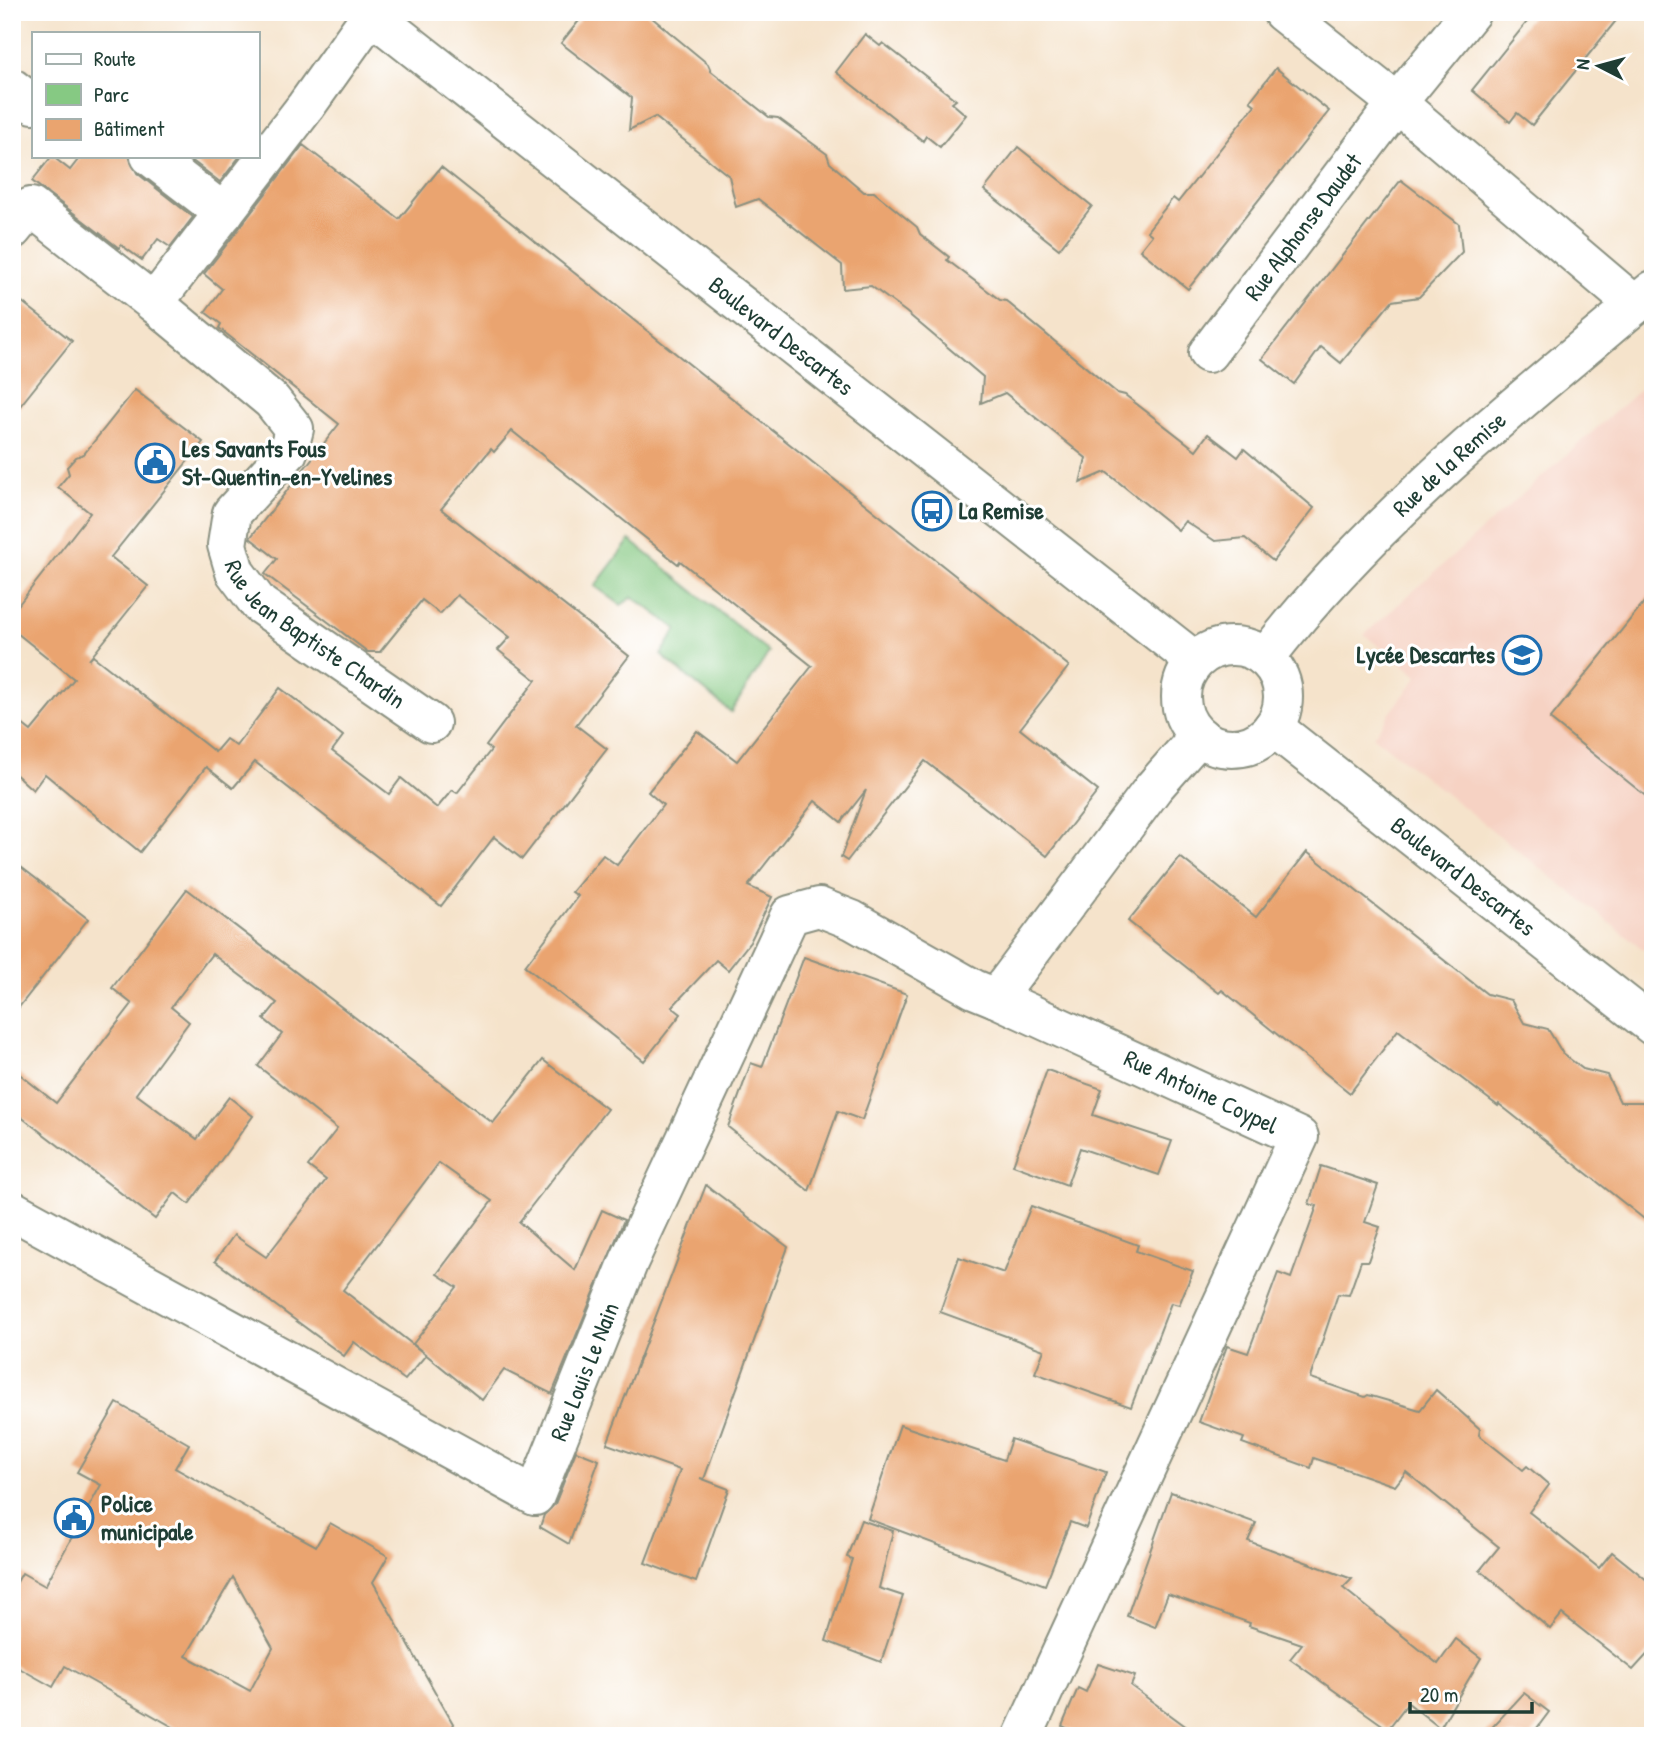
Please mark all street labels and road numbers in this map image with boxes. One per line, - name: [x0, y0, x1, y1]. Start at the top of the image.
- street label: Rue Alphonse Daudet: [1236, 146, 1369, 306]
- street label: Boulevard Descartes: [703, 268, 861, 402]
- street label: Rue de la Remise: [1385, 403, 1513, 523]
- street label: Rue Jean Baptiste Chardin: [217, 556, 412, 716]
- street label: Boulevard Descartes: [1385, 809, 1543, 943]
- street label: Rue Antoine Coypel: [1119, 1041, 1284, 1141]
- street label: Rue Louis Le Nain: [542, 1297, 626, 1445]

